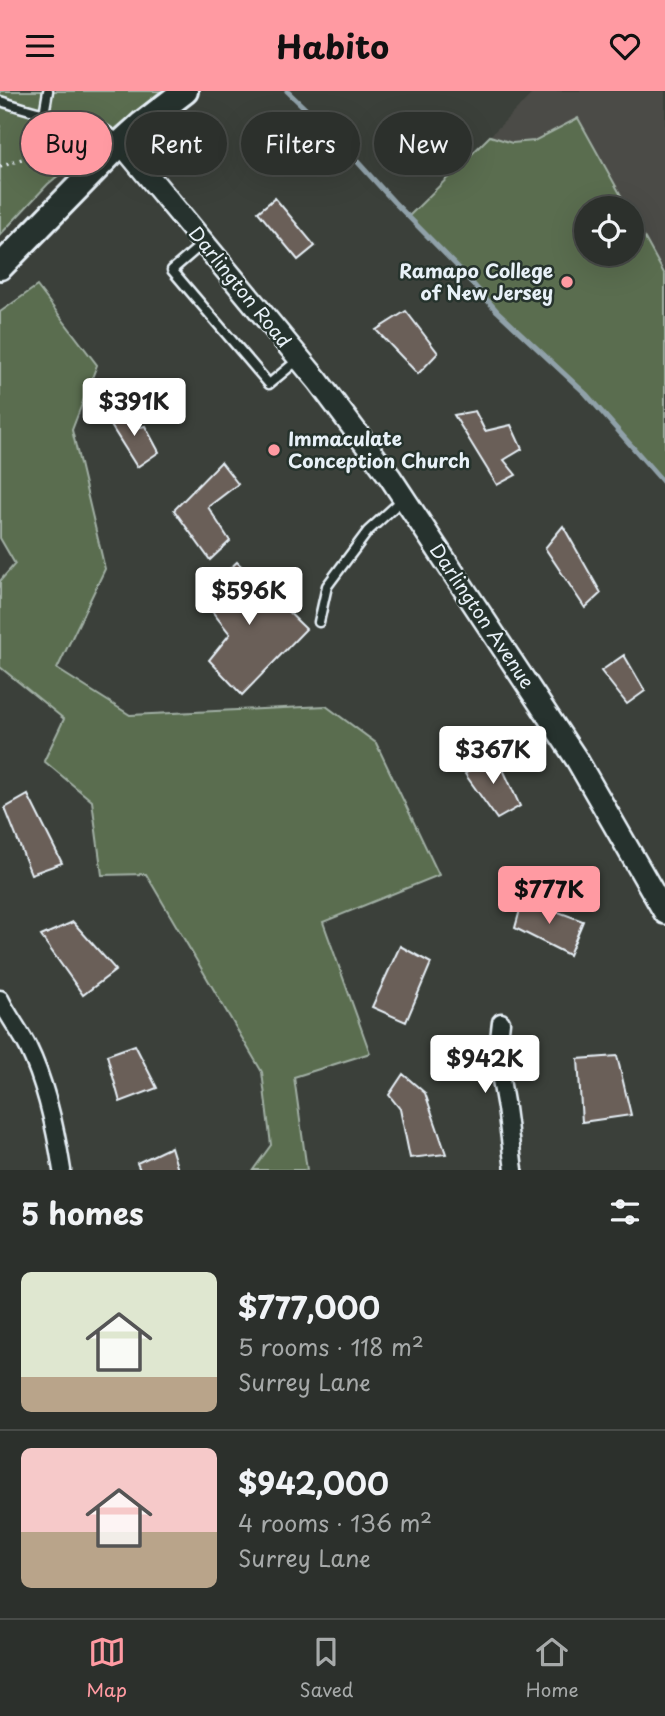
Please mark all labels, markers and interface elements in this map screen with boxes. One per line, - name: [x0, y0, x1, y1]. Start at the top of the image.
- text: Habito: [276, 22, 389, 70]
- icon: menu: [21, 27, 59, 65]
- icon: heart: [606, 27, 644, 65]
- chip: Buy: [21, 112, 112, 175]
- chip: Rent: [126, 112, 227, 175]
- chip: Filters: [241, 112, 360, 175]
- chip: New: [374, 112, 472, 175]
- map controls: [574, 196, 644, 266]
- button: locate: [574, 196, 644, 266]
- street label: Darlington Road: [183, 220, 299, 353]
- place label: Ramapo College of New Jersey: [399, 256, 553, 306]
- marker: Ramapo College of New Jersey: [559, 274, 575, 290]
- pin: $391K: [85, 379, 183, 438]
- text: $391K: [99, 383, 169, 418]
- place label: Immaculate Conception Church: [288, 424, 470, 474]
- marker: Immaculate Conception Church: [266, 442, 282, 458]
- street label: Darlington Avenue: [424, 537, 542, 694]
- pin: $596K: [200, 567, 298, 627]
- text: $596K: [211, 572, 287, 607]
- pin: $367K: [444, 727, 542, 786]
- text: $367K: [455, 731, 531, 766]
- pin: $777K: [500, 867, 598, 926]
- text: $777K: [514, 871, 584, 906]
- pin: $942K: [436, 1035, 534, 1095]
- text: $942K: [446, 1040, 524, 1075]
- text: 5 homes: [21, 1190, 144, 1235]
- icon: filters: [606, 1193, 644, 1231]
- text: $777,000: [238, 1284, 380, 1329]
- icon: home: [77, 1300, 161, 1384]
- text: 5 rooms · 118 m²: [238, 1329, 424, 1364]
- text: Surrey Lane: [238, 1364, 371, 1399]
- text: $942,000: [238, 1460, 389, 1505]
- icon: home: [77, 1476, 161, 1560]
- text: 4 rooms · 136 m²: [238, 1505, 432, 1540]
- text: Surrey Lane: [238, 1540, 371, 1575]
- tab: Map: [86, 1633, 127, 1703]
- tab: Saved: [299, 1633, 353, 1703]
- tab: Home: [526, 1633, 579, 1703]

